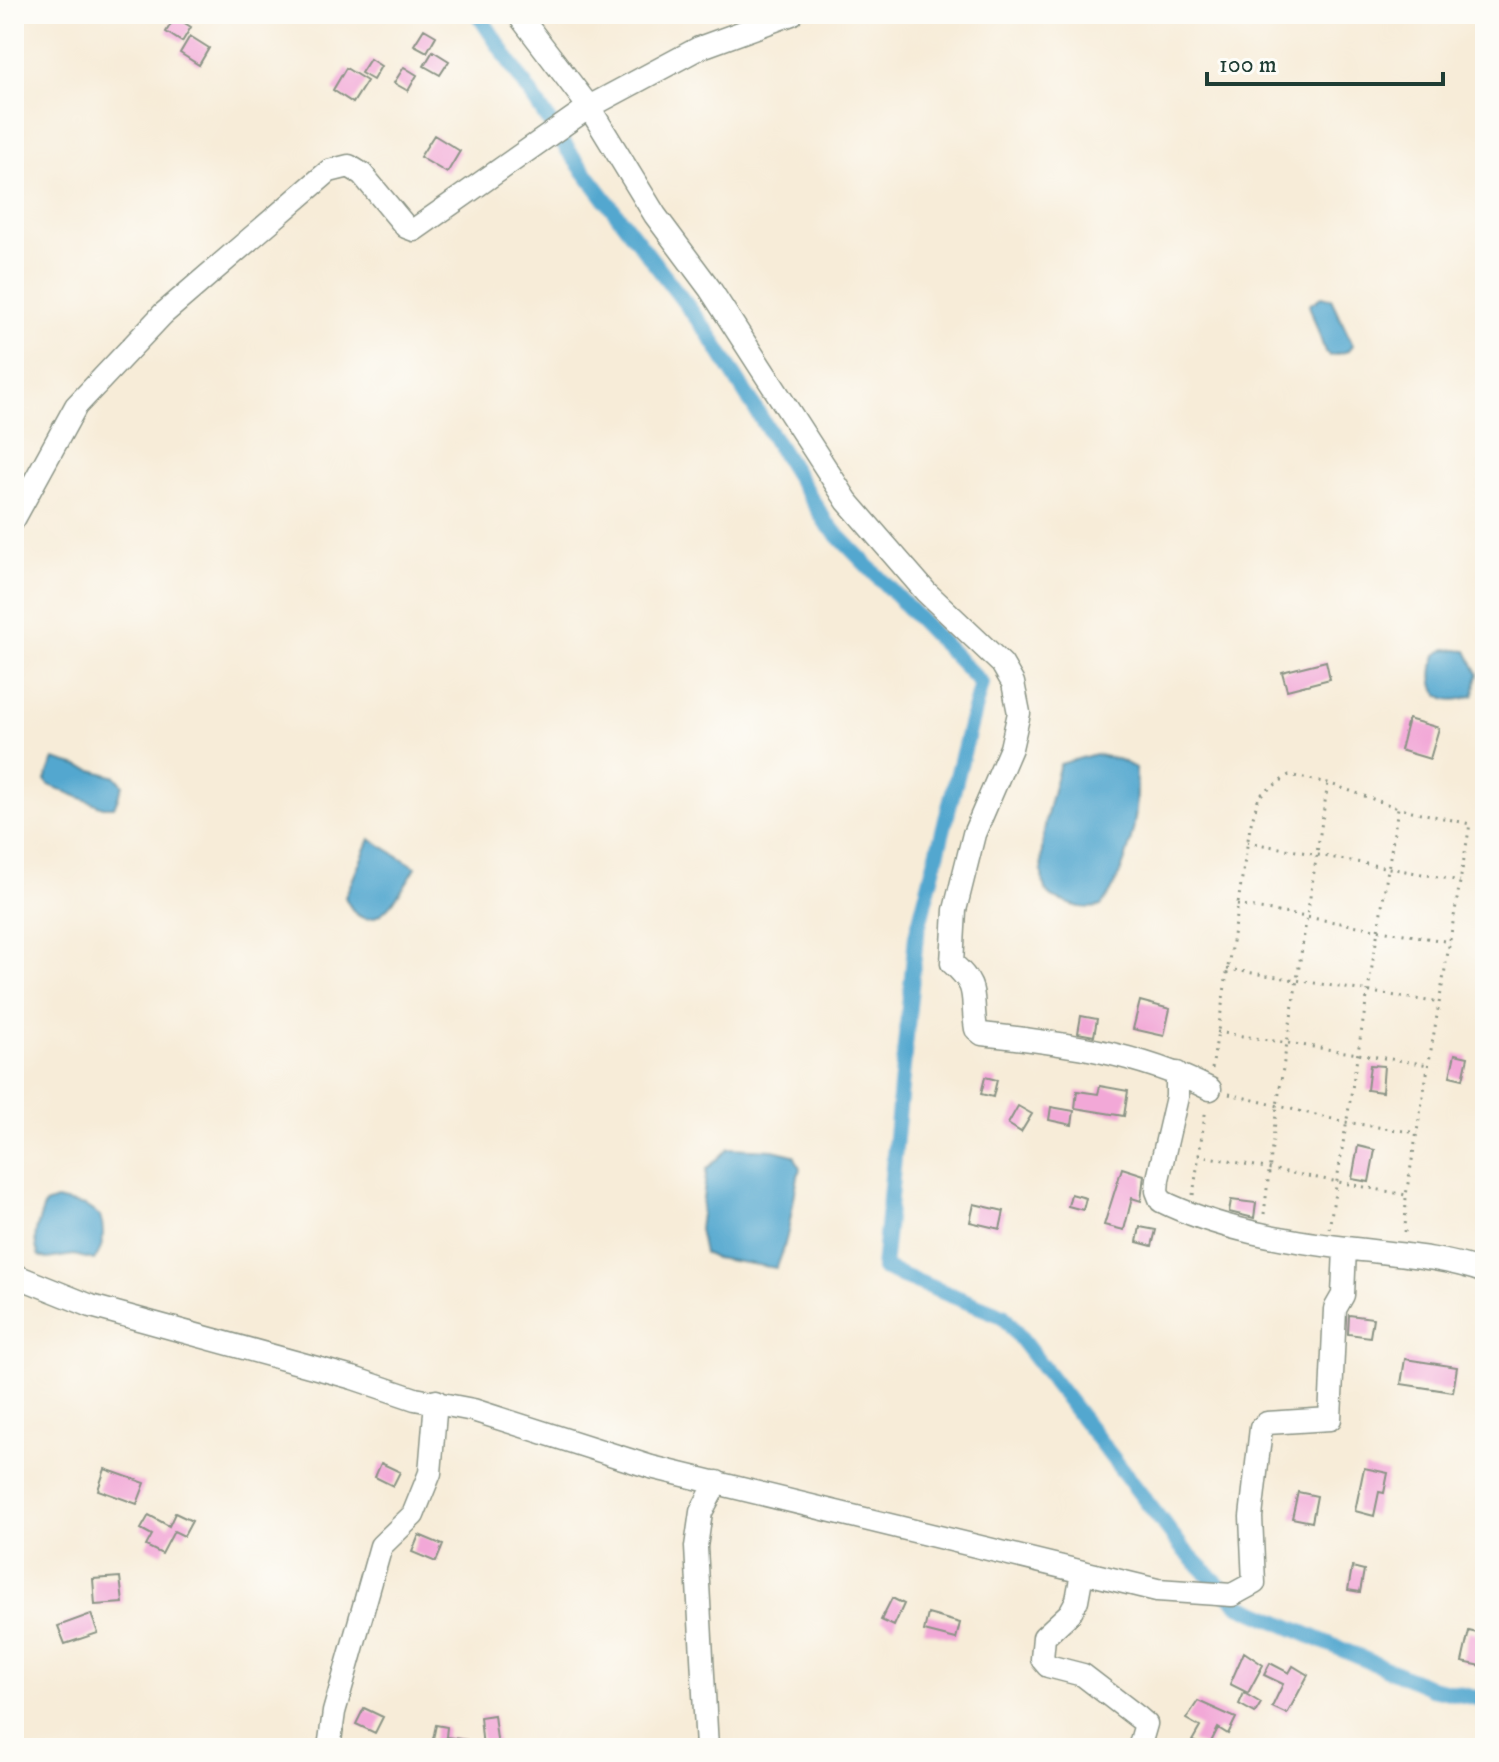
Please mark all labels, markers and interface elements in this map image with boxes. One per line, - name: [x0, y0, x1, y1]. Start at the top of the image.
- scale bar: [1207, 36, 1443, 86]
- text: 100 m: [1219, 50, 1277, 80]

